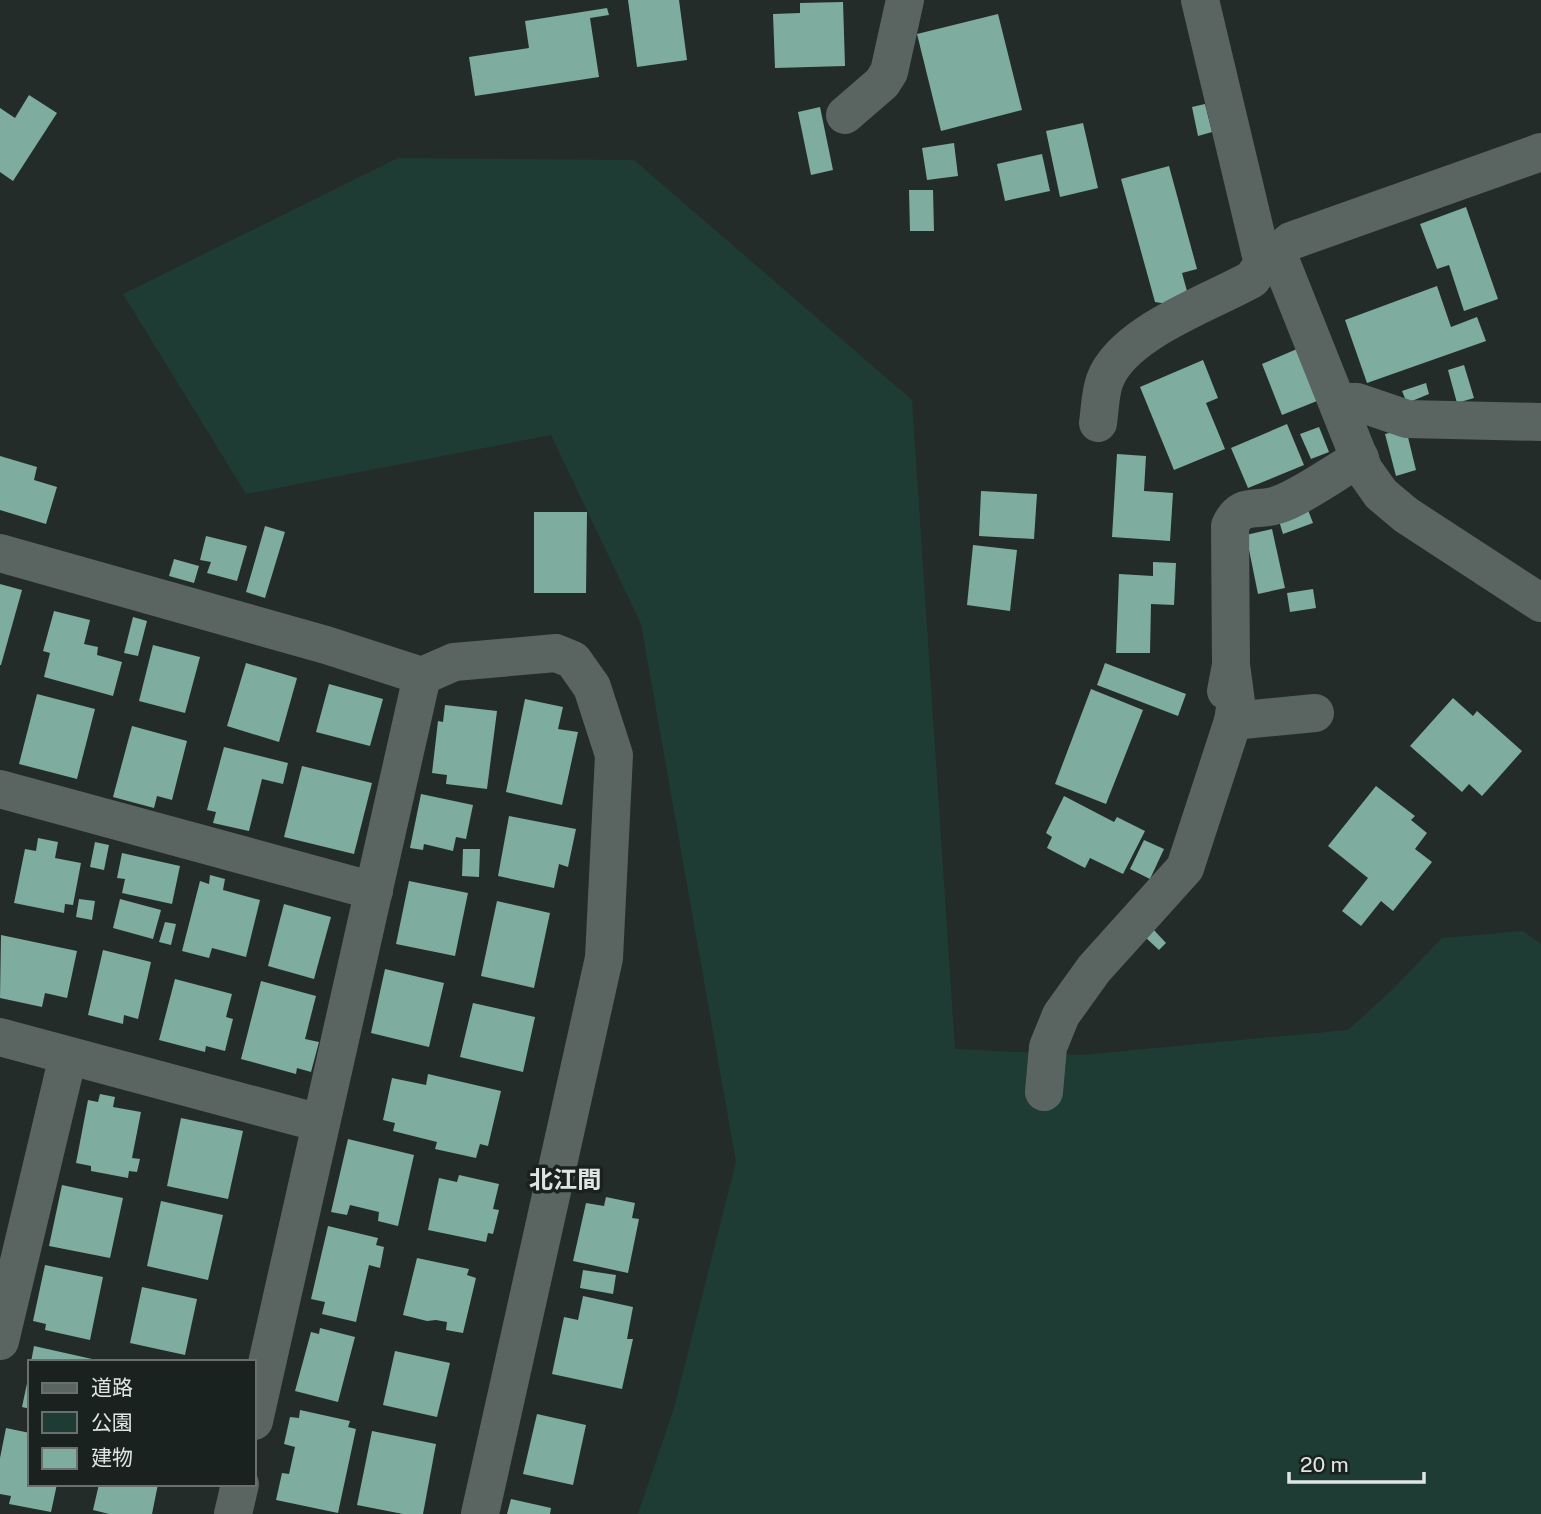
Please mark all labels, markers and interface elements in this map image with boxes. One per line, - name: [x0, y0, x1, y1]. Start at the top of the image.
- district label: 北江間: [529, 1165, 601, 1193]
- legend: [28, 1360, 256, 1486]
- text: 道路: [91, 1375, 133, 1400]
- text: 公園: [91, 1410, 133, 1435]
- scale bar: [1289, 1440, 1424, 1484]
- text: 建物: [91, 1445, 133, 1470]
- text: 20 m: [1300, 1452, 1349, 1477]

